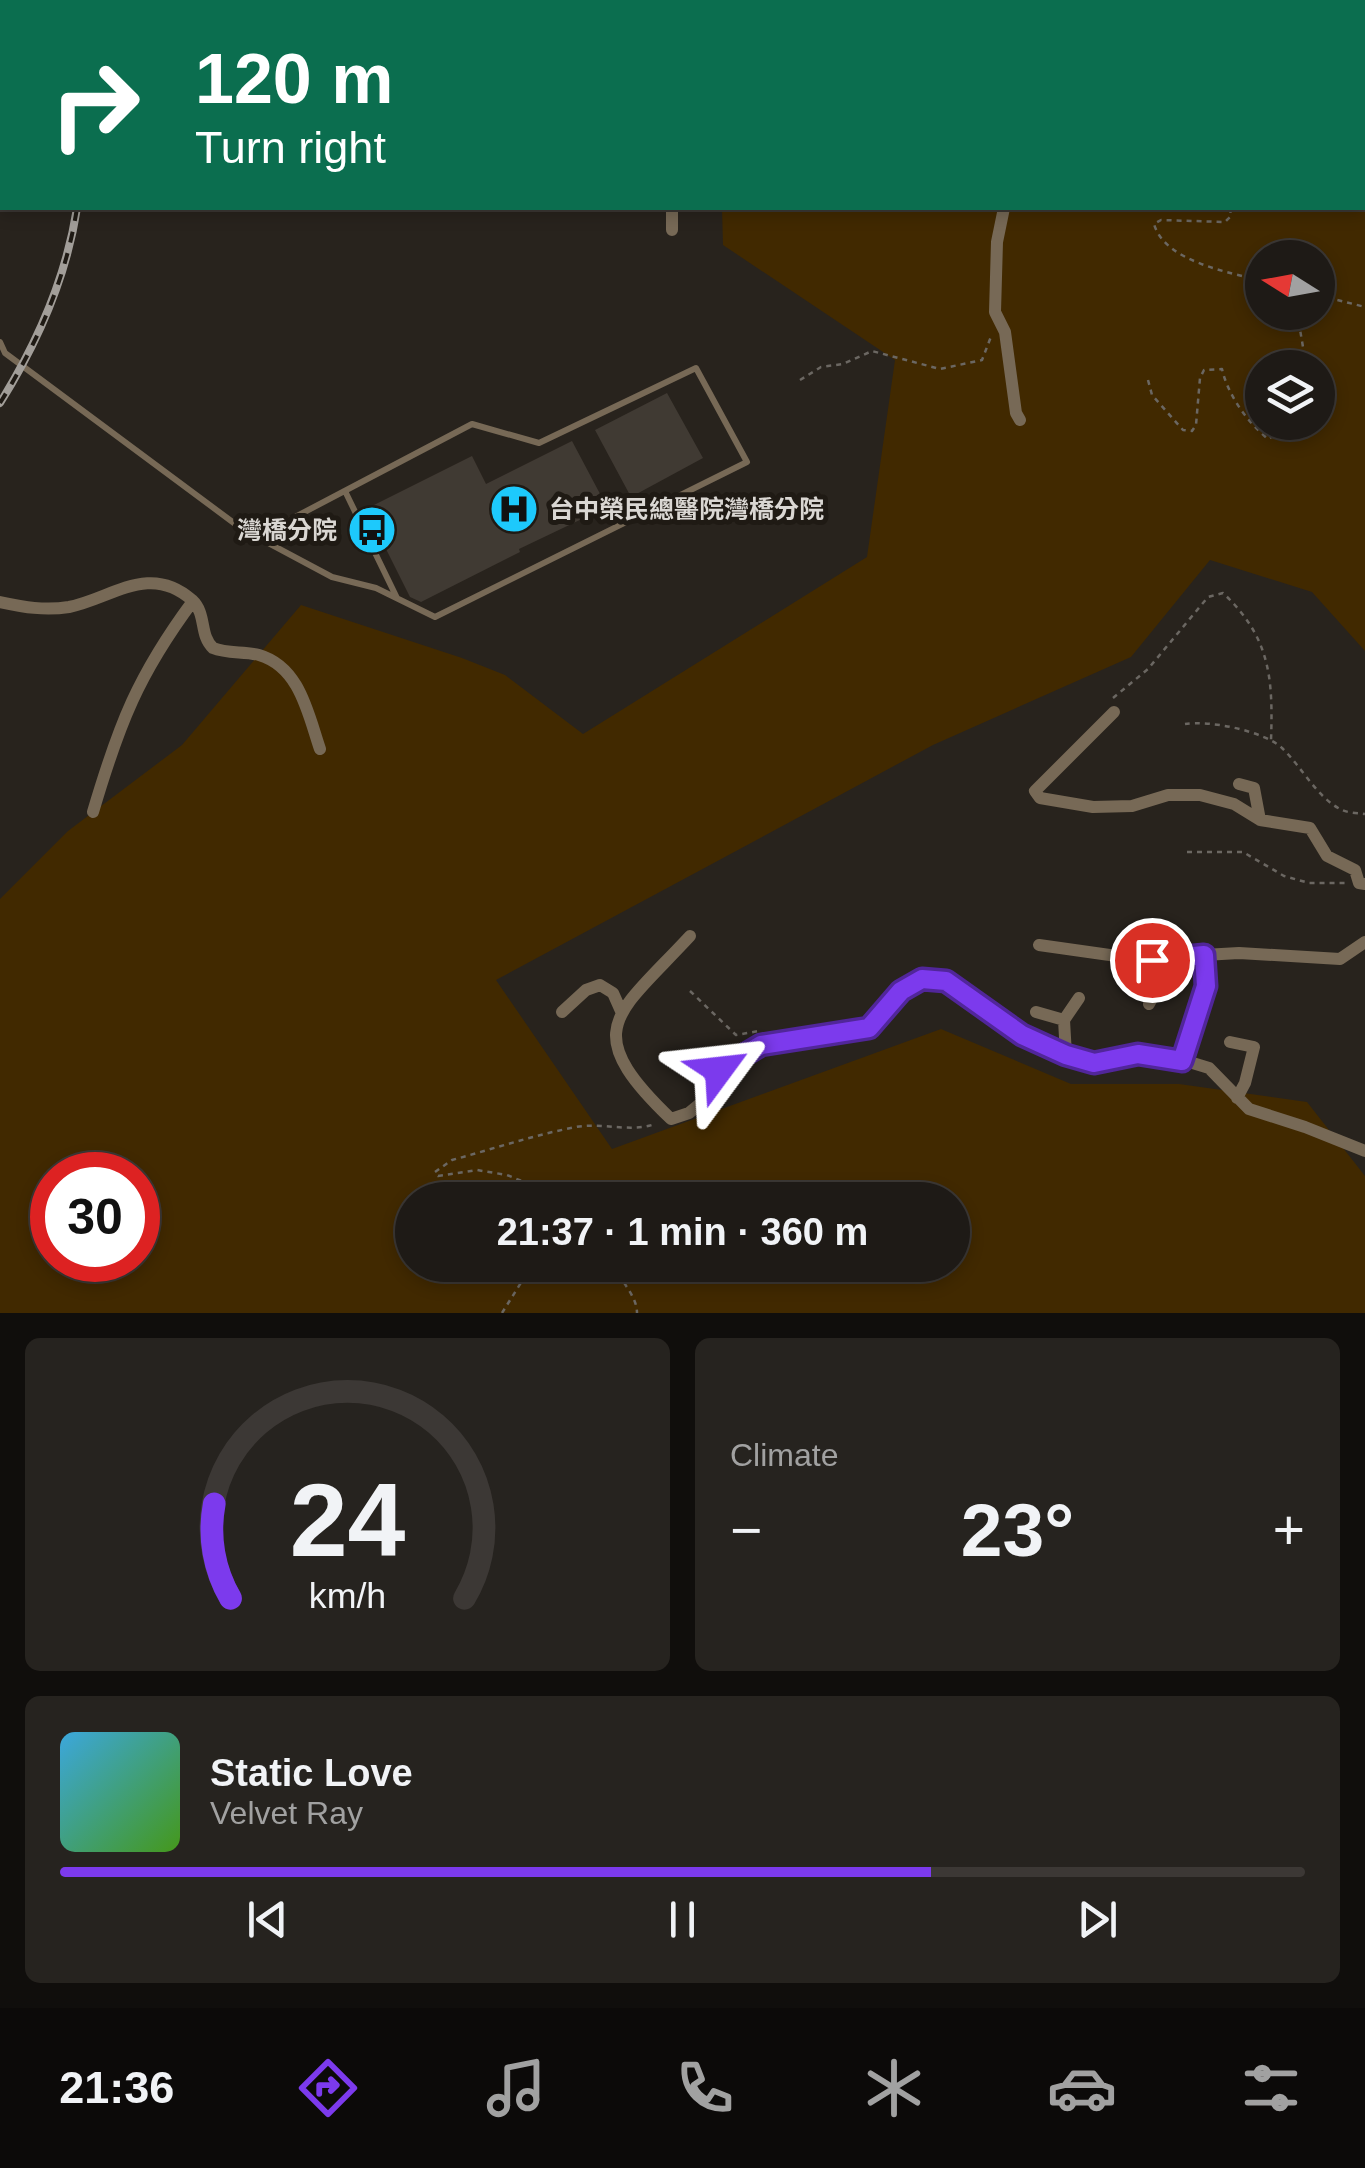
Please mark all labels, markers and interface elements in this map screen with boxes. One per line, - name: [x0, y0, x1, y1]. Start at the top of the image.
- icon: right: [30, 40, 160, 170]
- text: 120 m: [195, 40, 393, 118]
- text: Turn right: [195, 122, 386, 173]
- north arrow: [1245, 240, 1335, 330]
- map controls: [1245, 240, 1335, 440]
- button: layers: [1245, 350, 1335, 440]
- hospital icon: 台中榮民總醫院灣橋分院: [488, 483, 540, 535]
- place label: 台中榮民總醫院灣橋分院: [549, 495, 824, 523]
- bus stop icon: 灣橋分院: [346, 504, 398, 556]
- place label: 灣橋分院: [237, 516, 337, 544]
- pin: [1110, 918, 1195, 1003]
- icon: arrive: [1125, 933, 1180, 988]
- position arrow: [667, 1018, 771, 1122]
- speed limit sign: 30: [30, 1152, 160, 1282]
- text: 21:37 · 1 min · 360 m: [497, 1211, 868, 1253]
- text: Climate: [730, 1437, 838, 1473]
- text: 24: [290, 1462, 405, 1578]
- text: 23°: [961, 1488, 1074, 1572]
- text: −: [730, 1499, 762, 1561]
- text: +: [1273, 1499, 1305, 1561]
- text: km/h: [309, 1576, 386, 1616]
- text: Static Love: [210, 1752, 413, 1794]
- text: Velvet Ray: [210, 1795, 363, 1831]
- icon: previous: [240, 1892, 295, 1947]
- icon: pause: [655, 1892, 710, 1947]
- icon: next: [1070, 1892, 1125, 1947]
- icon: directions: [293, 2053, 363, 2123]
- icon: music: [481, 2053, 551, 2123]
- icon: phone: [670, 2053, 740, 2123]
- icon: climate: [859, 2053, 929, 2123]
- icon: car: [1047, 2053, 1117, 2123]
- icon: filters: [1236, 2053, 1306, 2123]
- text: 21:36: [59, 2062, 174, 2113]

